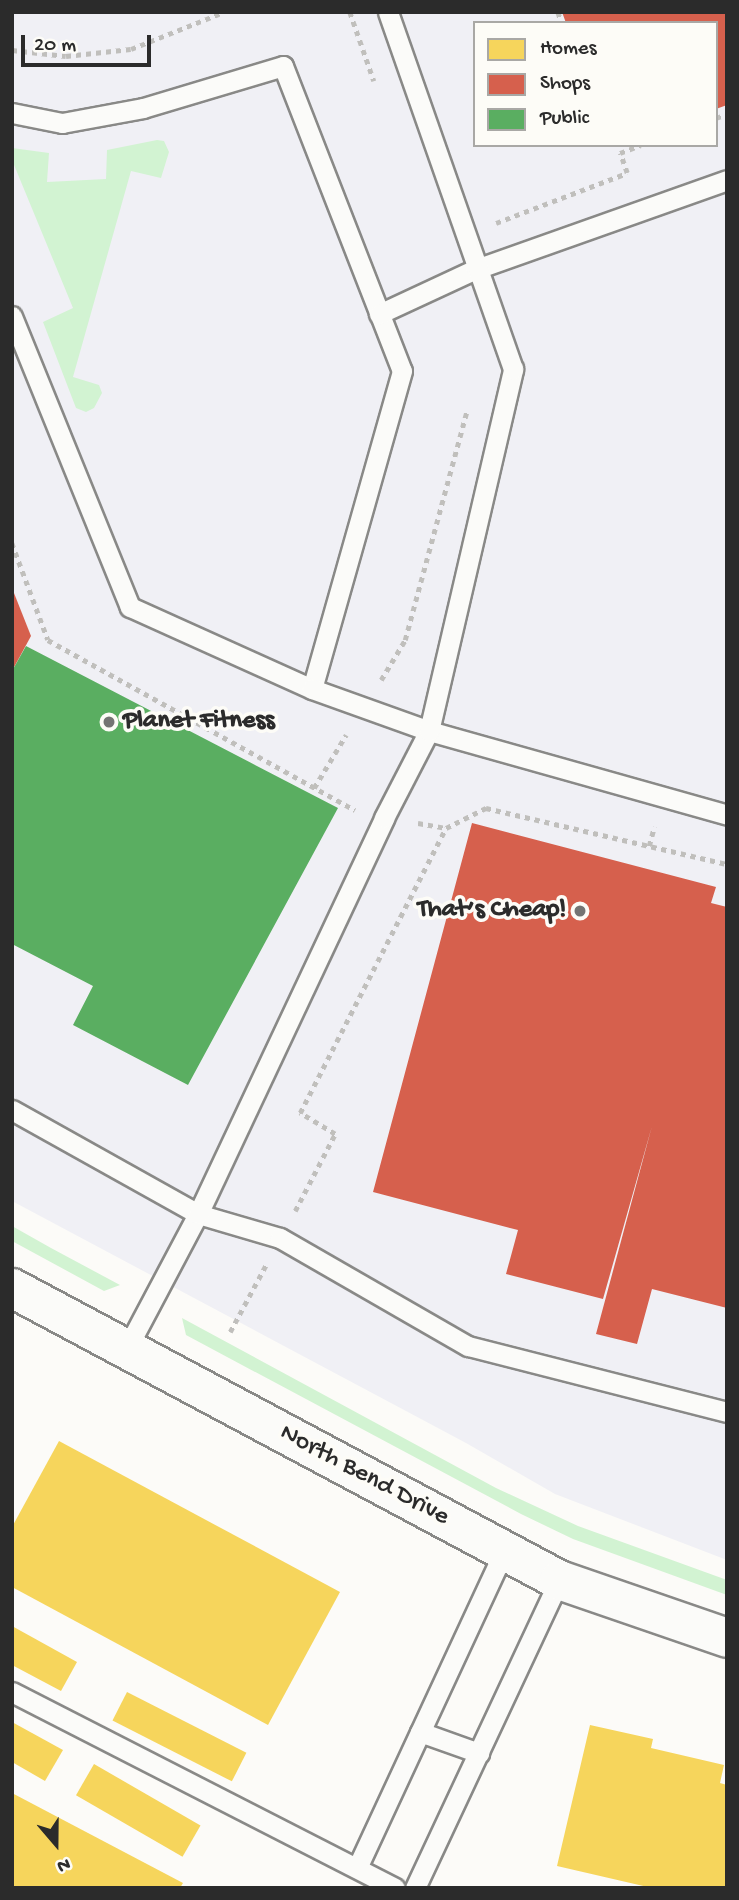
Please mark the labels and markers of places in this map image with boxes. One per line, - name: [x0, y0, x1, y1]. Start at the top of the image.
- place label: Planet Fitness: [123, 706, 275, 738]
- marker: Planet Fitness: [101, 714, 117, 730]
- place label: That’s Cheap!: [418, 895, 566, 927]
- marker: That’s Cheap!: [572, 903, 588, 919]

